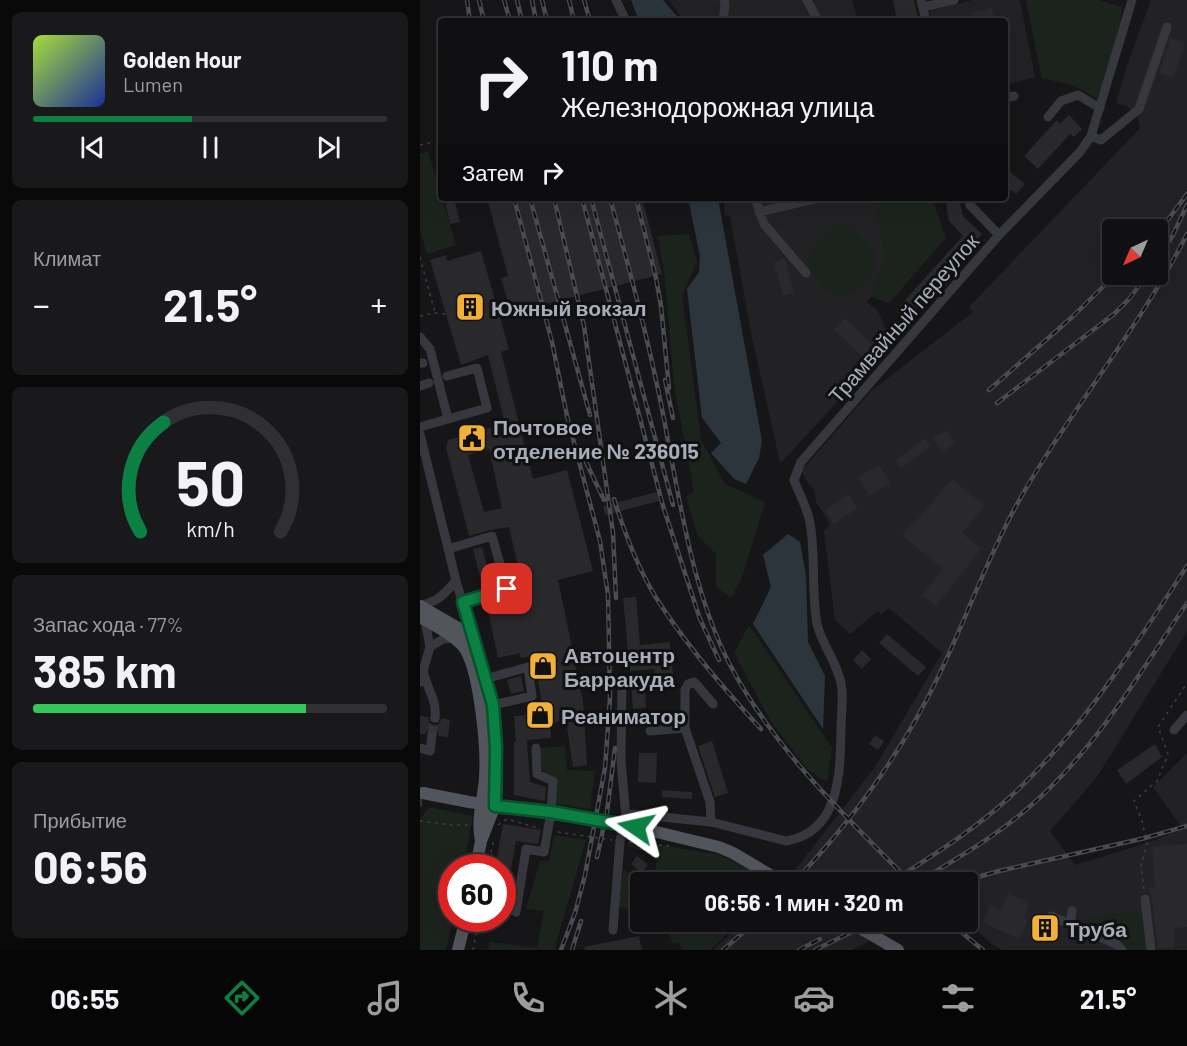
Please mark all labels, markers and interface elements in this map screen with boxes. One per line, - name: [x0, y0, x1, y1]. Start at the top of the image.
- text: 110 m: [561, 39, 658, 89]
- icon: right: [462, 42, 540, 120]
- text: Golden Hour: [123, 46, 241, 72]
- text: Lumen: [123, 72, 183, 96]
- text: Железнодорожная улица: [561, 90, 874, 122]
- icon: previous: [76, 131, 109, 164]
- icon: pause: [194, 131, 227, 164]
- icon: next: [312, 131, 345, 164]
- icon: right: [536, 156, 569, 189]
- text: Затем: [462, 159, 524, 185]
- north arrow: [1102, 219, 1168, 285]
- map controls: [1102, 219, 1168, 285]
- street label: Трамвайный переулок: [823, 228, 984, 408]
- text: Климат: [33, 246, 101, 270]
- text: 21.5°: [163, 277, 257, 331]
- text: −: [33, 284, 50, 324]
- text: +: [371, 284, 387, 324]
- building icon: Южный вокзал: [454, 291, 486, 323]
- place label: Южный вокзал: [491, 295, 647, 320]
- place label: Почтовое отделение № 236015: [493, 414, 699, 463]
- public building icon: Почтовое отделение № 236015: [456, 422, 488, 454]
- text: 50: [175, 444, 245, 518]
- text: km/h: [186, 516, 234, 541]
- pin: [481, 563, 532, 614]
- icon: arrive: [490, 572, 523, 605]
- text: Запас хода · 77%: [33, 612, 184, 636]
- place label: Автоцентр Барракуда: [564, 642, 675, 691]
- text: 385 km: [33, 643, 176, 697]
- shop icon: Автоцентр Барракуда: [527, 650, 559, 682]
- shop icon: Реаниматор: [524, 699, 556, 731]
- place label: Реаниматор: [561, 703, 686, 728]
- position arrow: [604, 795, 668, 859]
- text: Прибытие: [33, 808, 127, 832]
- text: 06:56: [33, 839, 148, 893]
- speed limit sign: 60: [438, 854, 516, 932]
- text: 06:56 · 1 мин · 320 m: [705, 889, 903, 915]
- building icon: Труба: [1029, 912, 1061, 944]
- place label: Труба: [1066, 916, 1127, 941]
- icon: directions: [221, 977, 263, 1019]
- icon: music: [364, 977, 406, 1019]
- icon: phone: [507, 977, 549, 1019]
- icon: climate: [650, 977, 692, 1019]
- icon: car: [793, 977, 835, 1019]
- icon: filters: [937, 977, 979, 1019]
- text: 06:55: [51, 982, 119, 1014]
- text: 21.5°: [1080, 982, 1136, 1014]

